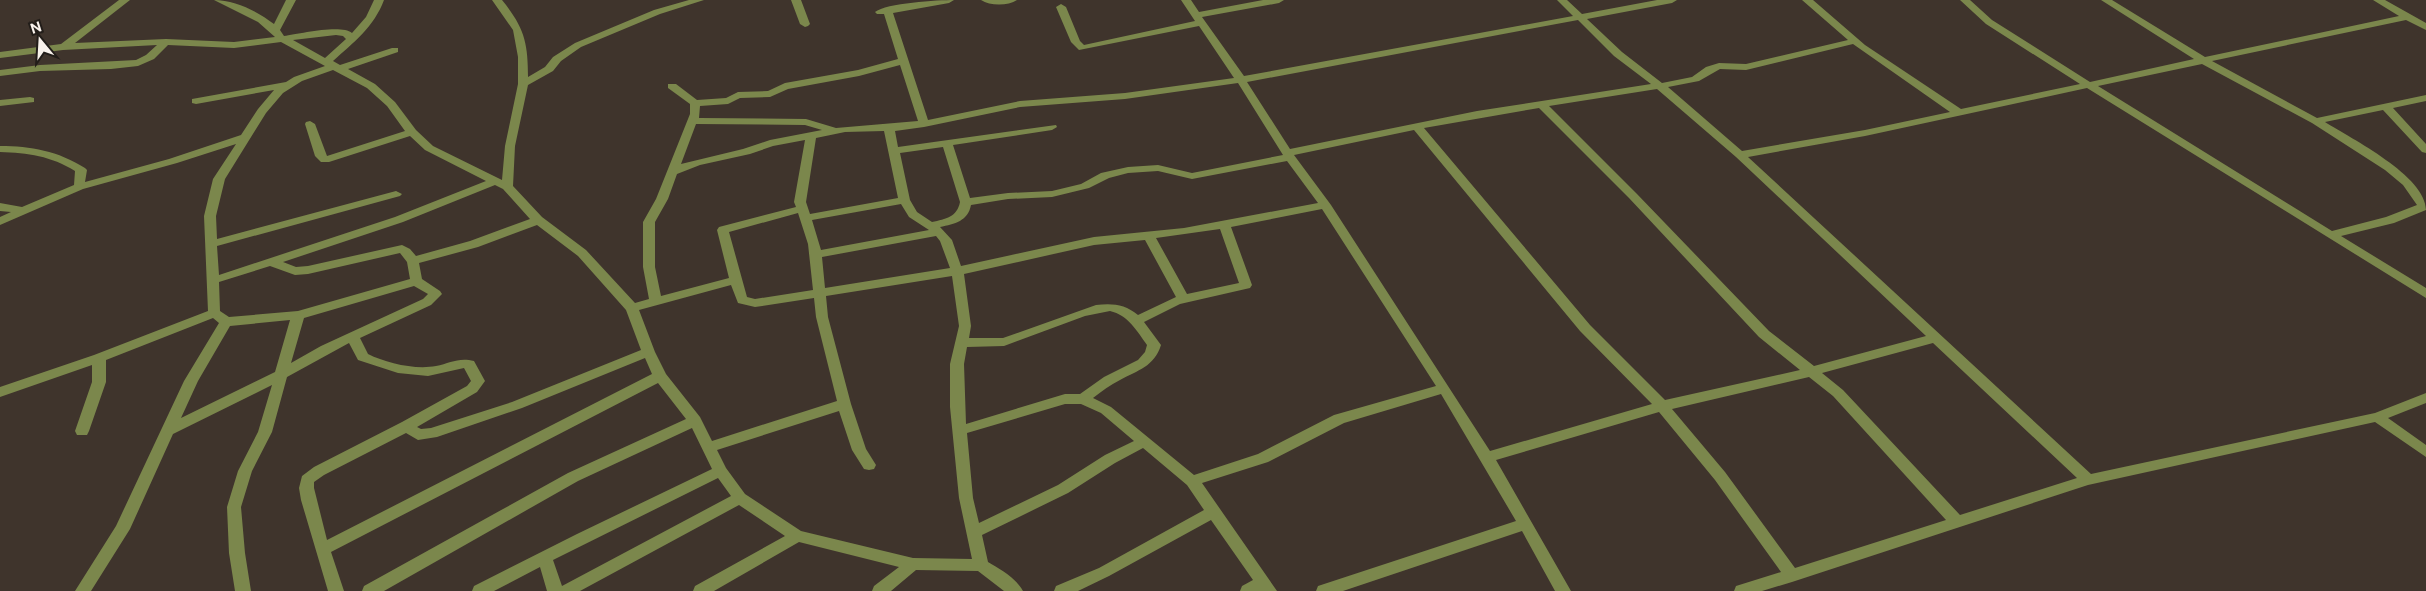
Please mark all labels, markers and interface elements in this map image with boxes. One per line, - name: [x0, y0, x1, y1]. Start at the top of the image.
- north arrow: [15, 15, 65, 65]
- text: N: [28, 18, 44, 37]

